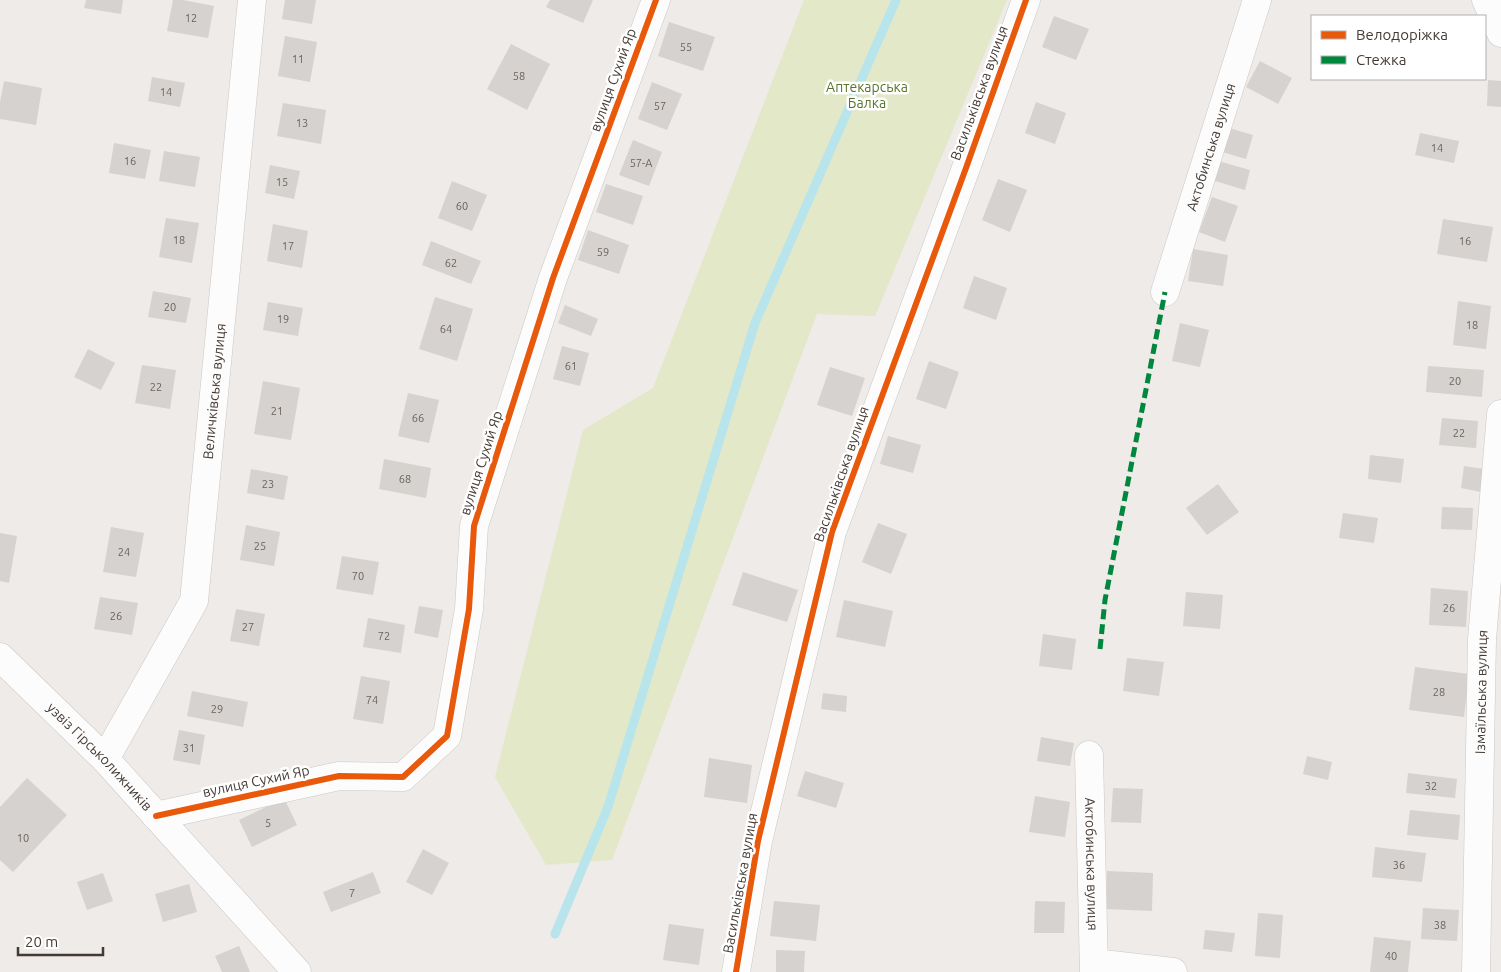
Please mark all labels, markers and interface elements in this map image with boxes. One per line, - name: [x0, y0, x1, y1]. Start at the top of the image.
- house number: 12: [185, 12, 197, 24]
- legend: [1311, 15, 1486, 80]
- street label: Васильківська вулиця: [947, 23, 1011, 163]
- street label: вулиця Сухий Яр: [587, 26, 639, 134]
- text: Велодоріжка: [1356, 26, 1448, 43]
- house number: 55: [680, 41, 692, 53]
- text: Стежка: [1356, 51, 1406, 68]
- house number: 11: [292, 53, 304, 65]
- house number: 58: [513, 70, 525, 82]
- park label: Аптекарська Балка: [826, 79, 908, 111]
- street label: Актобинська вулиця: [1183, 81, 1238, 213]
- house number: 14: [160, 86, 172, 98]
- house number: 57: [654, 100, 666, 112]
- house number: 13: [296, 117, 308, 129]
- house number: 14: [1431, 142, 1443, 154]
- house number: 16: [124, 155, 136, 167]
- house number: 57-А: [630, 157, 653, 169]
- house number: 15: [276, 176, 288, 188]
- house number: 60: [456, 200, 468, 212]
- house number: 18: [173, 234, 185, 246]
- house number: 16: [1459, 235, 1471, 247]
- house number: 17: [282, 240, 294, 252]
- house number: 59: [597, 246, 609, 258]
- house number: 62: [445, 257, 457, 269]
- house number: 20: [164, 301, 176, 313]
- house number: 19: [277, 313, 289, 325]
- house number: 18: [1466, 319, 1478, 331]
- street label: Величківська вулиця: [200, 323, 229, 460]
- house number: 64: [440, 323, 452, 335]
- house number: 61: [565, 360, 577, 372]
- house number: 20: [1449, 375, 1461, 387]
- house number: 22: [150, 381, 162, 393]
- street label: Васильківська вулиця: [810, 404, 872, 544]
- house number: 21: [271, 405, 283, 417]
- street label: вулиця Сухий Яр: [457, 409, 505, 517]
- house number: 66: [412, 412, 424, 424]
- house number: 22: [1453, 427, 1465, 439]
- house number: 68: [399, 473, 411, 485]
- house number: 23: [262, 478, 274, 490]
- house number: 25: [254, 540, 266, 552]
- house number: 24: [118, 546, 130, 558]
- house number: 70: [352, 570, 364, 582]
- house number: 26: [1443, 602, 1455, 614]
- house number: 26: [110, 610, 122, 622]
- house number: 27: [242, 621, 254, 633]
- street label: Ізмаїльська вулиця: [1472, 629, 1491, 754]
- house number: 72: [378, 630, 390, 642]
- house number: 28: [1433, 686, 1445, 698]
- house number: 74: [366, 694, 378, 706]
- street label: узвіз Гірськолижників: [44, 699, 156, 814]
- house number: 29: [211, 703, 223, 715]
- house number: 31: [183, 742, 195, 754]
- street label: вулиця Сухий Яр: [201, 762, 311, 800]
- house number: 32: [1425, 780, 1437, 792]
- street label: Актобинська вулиця: [1082, 797, 1101, 931]
- street label: Васильківська вулиця: [720, 811, 760, 955]
- house number: 5: [265, 817, 271, 829]
- house number: 10: [17, 832, 29, 844]
- house number: 36: [1393, 859, 1405, 871]
- house number: 7: [349, 887, 355, 899]
- house number: 38: [1434, 919, 1446, 931]
- scale bar: [18, 924, 102, 956]
- text: 20 m: [25, 933, 58, 950]
- house number: 40: [1385, 950, 1397, 962]

